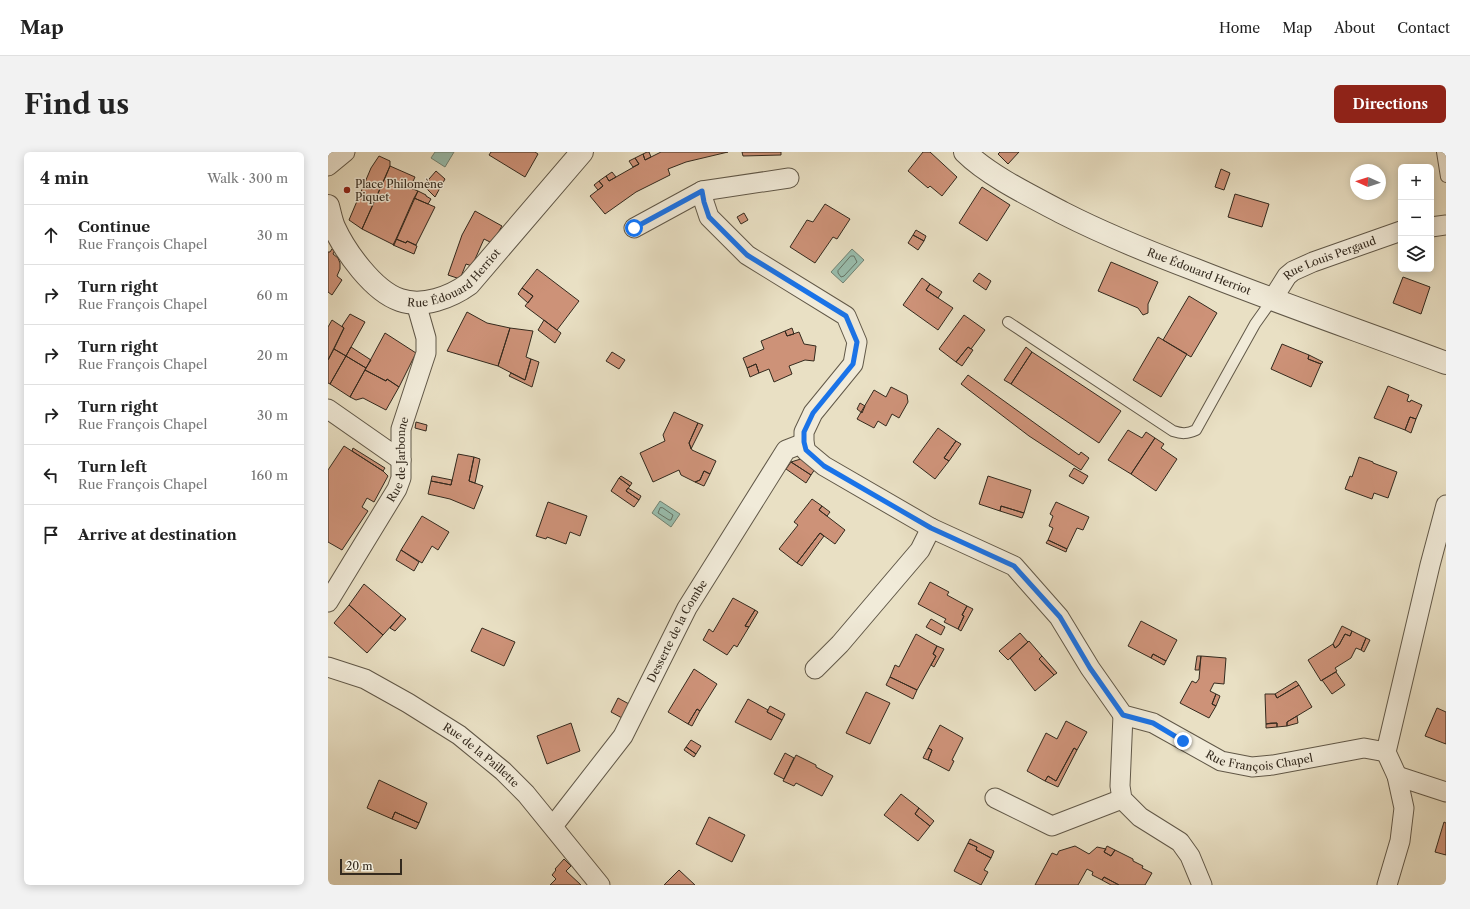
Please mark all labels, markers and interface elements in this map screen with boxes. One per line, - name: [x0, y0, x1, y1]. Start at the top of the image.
- text: Map: [20, 16, 64, 39]
- text: Home: [1219, 19, 1260, 37]
- text: Map: [1282, 19, 1312, 37]
- text: About: [1334, 19, 1375, 37]
- text: Contact: [1397, 19, 1450, 37]
- button: Directions: [1334, 85, 1446, 123]
- text: Find us: [24, 87, 129, 121]
- north arrow: [1350, 164, 1386, 200]
- map controls: [1398, 164, 1434, 272]
- button: +: [1398, 164, 1434, 200]
- text: 4 min: [40, 168, 89, 188]
- text: Walk · 300 m: [207, 170, 288, 186]
- place label: Place Philomène Piquet: [355, 177, 443, 204]
- marker: Place Philomène Piquet: [342, 185, 352, 195]
- button: −: [1398, 200, 1434, 236]
- text: Continue: [78, 217, 150, 236]
- route start: [625, 219, 643, 237]
- icon: ahead: [40, 224, 62, 246]
- text: 30 m: [257, 227, 288, 243]
- street label: Rue Louis Pergaud: [1281, 233, 1378, 283]
- text: Rue François Chapel: [78, 236, 207, 252]
- button: layers: [1398, 236, 1434, 272]
- street label: Rue Édouard Herriot: [1145, 245, 1253, 298]
- street label: Rue Édouard Herriot: [407, 246, 503, 310]
- text: Turn right: [78, 277, 158, 296]
- icon: right: [40, 284, 62, 306]
- text: 60 m: [257, 287, 288, 303]
- text: Rue François Chapel: [78, 296, 207, 312]
- text: Turn right: [78, 337, 158, 356]
- icon: right: [40, 344, 62, 366]
- text: 20 m: [257, 347, 288, 363]
- text: Rue François Chapel: [78, 356, 207, 372]
- text: Turn right: [78, 397, 158, 416]
- icon: right: [40, 404, 62, 426]
- text: 30 m: [257, 407, 288, 423]
- street label: Rue de Jarbonne: [384, 415, 412, 505]
- text: Rue François Chapel: [78, 416, 207, 432]
- text: Turn left: [78, 457, 147, 476]
- icon: left: [40, 464, 62, 486]
- text: 160 m: [251, 467, 288, 483]
- text: Rue François Chapel: [78, 476, 207, 492]
- icon: arrive: [40, 524, 62, 546]
- text: Arrive at destination: [78, 525, 237, 544]
- street label: Desserte de la Combe: [644, 577, 710, 685]
- street label: Rue de la Paillette: [440, 720, 522, 790]
- route end: [1174, 732, 1192, 750]
- street label: Rue François Chapel: [1203, 747, 1315, 774]
- scale bar: [340, 857, 402, 876]
- text: 20 m: [346, 859, 372, 873]

